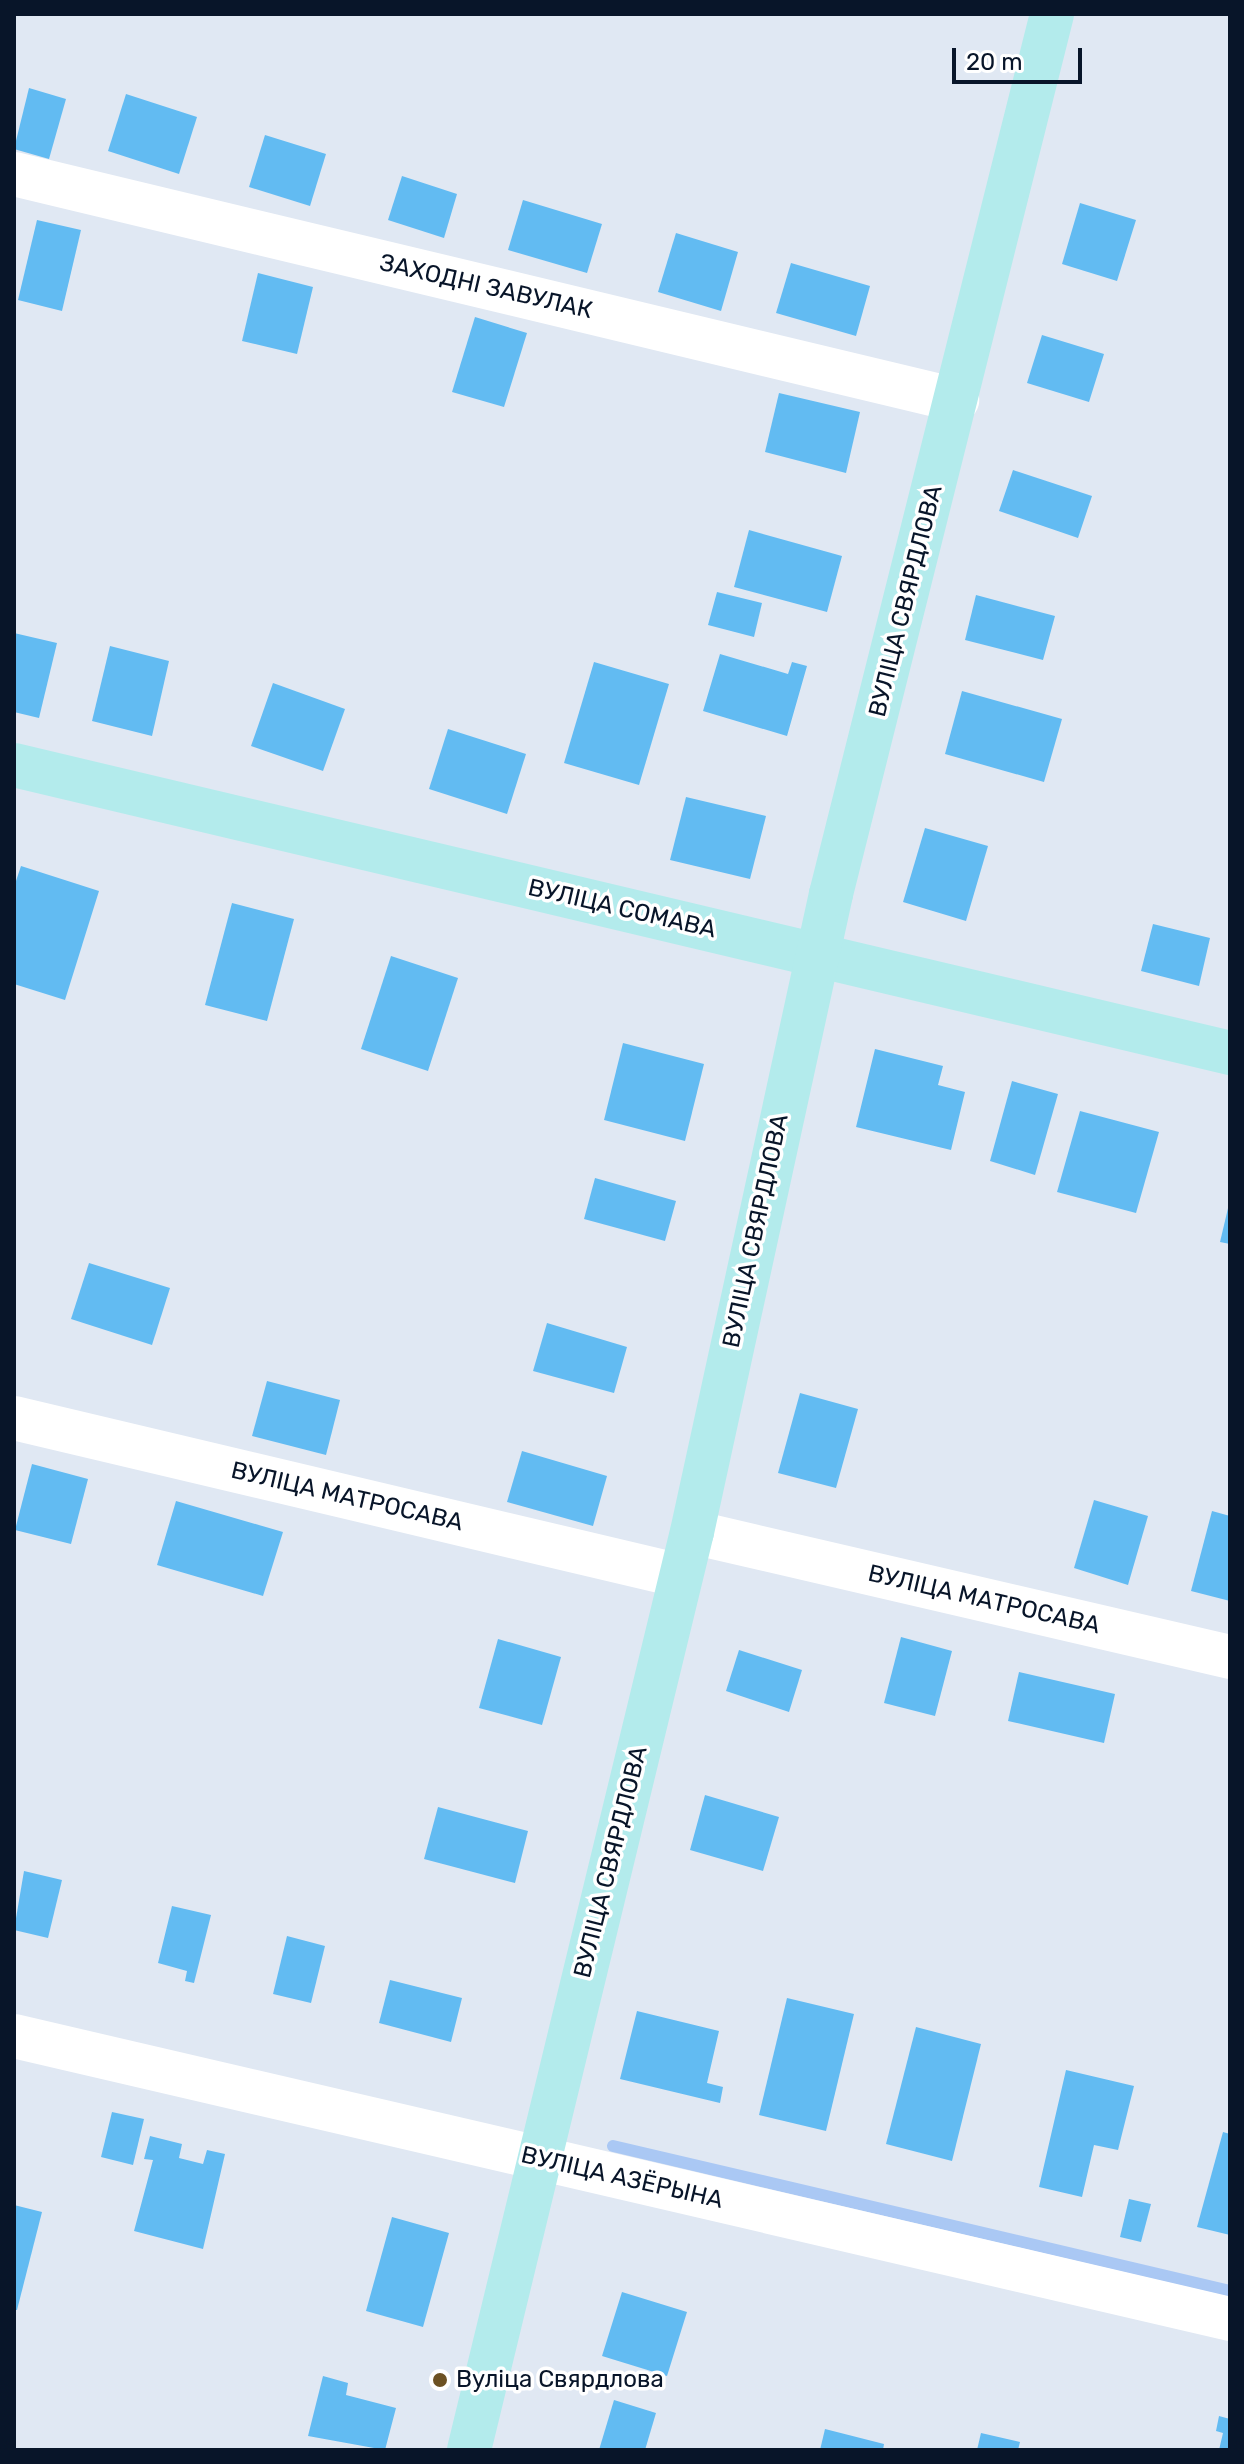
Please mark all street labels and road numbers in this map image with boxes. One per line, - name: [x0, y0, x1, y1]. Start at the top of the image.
- street label: ЗАХОДНІ ЗАВУЛАК: [377, 248, 595, 326]
- street label: ВУЛІЦА СВЯРДЛОВА: [863, 482, 949, 720]
- street label: ВУЛІЦА СОМАВА: [525, 873, 719, 945]
- street label: ВУЛІЦА СВЯРДЛОВА: [717, 1112, 795, 1350]
- street label: ВУЛІЦА МАТРОСАВА: [228, 1456, 466, 1538]
- street label: ВУЛІЦА МАТРОСАВА: [865, 1559, 1103, 1641]
- street label: ВУЛІЦА СВЯРДЛОВА: [568, 1743, 654, 1981]
- street label: ВУЛІЦА АЗЁРЫНА: [518, 2141, 726, 2215]

